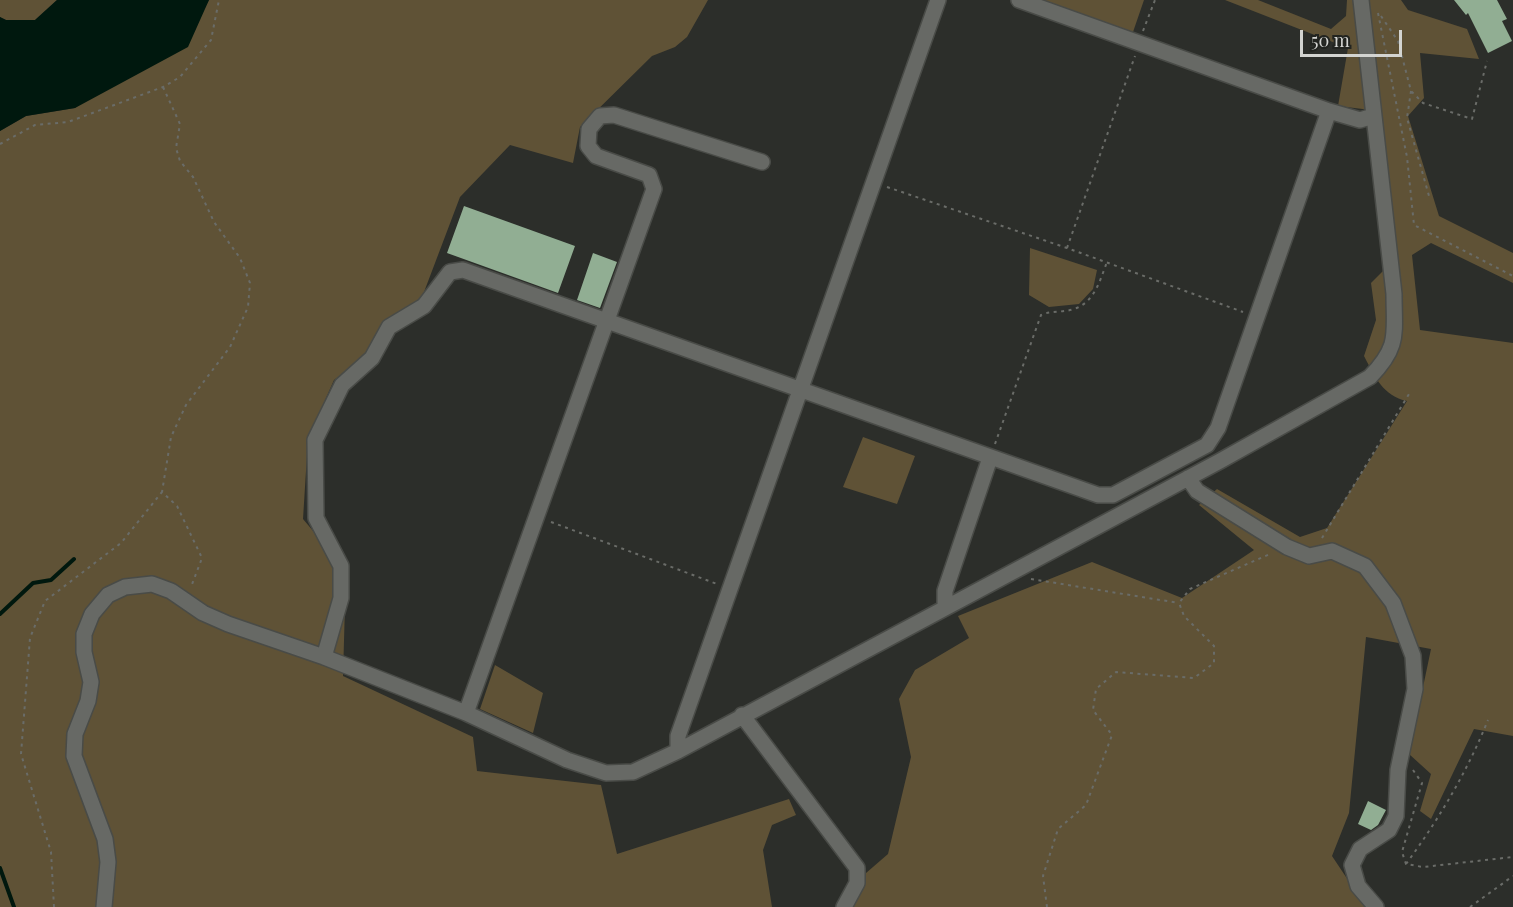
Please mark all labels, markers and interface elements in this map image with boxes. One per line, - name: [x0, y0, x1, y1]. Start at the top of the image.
- scale bar: [1303, 18, 1405, 56]
- text: 50 m: [1311, 28, 1350, 52]

